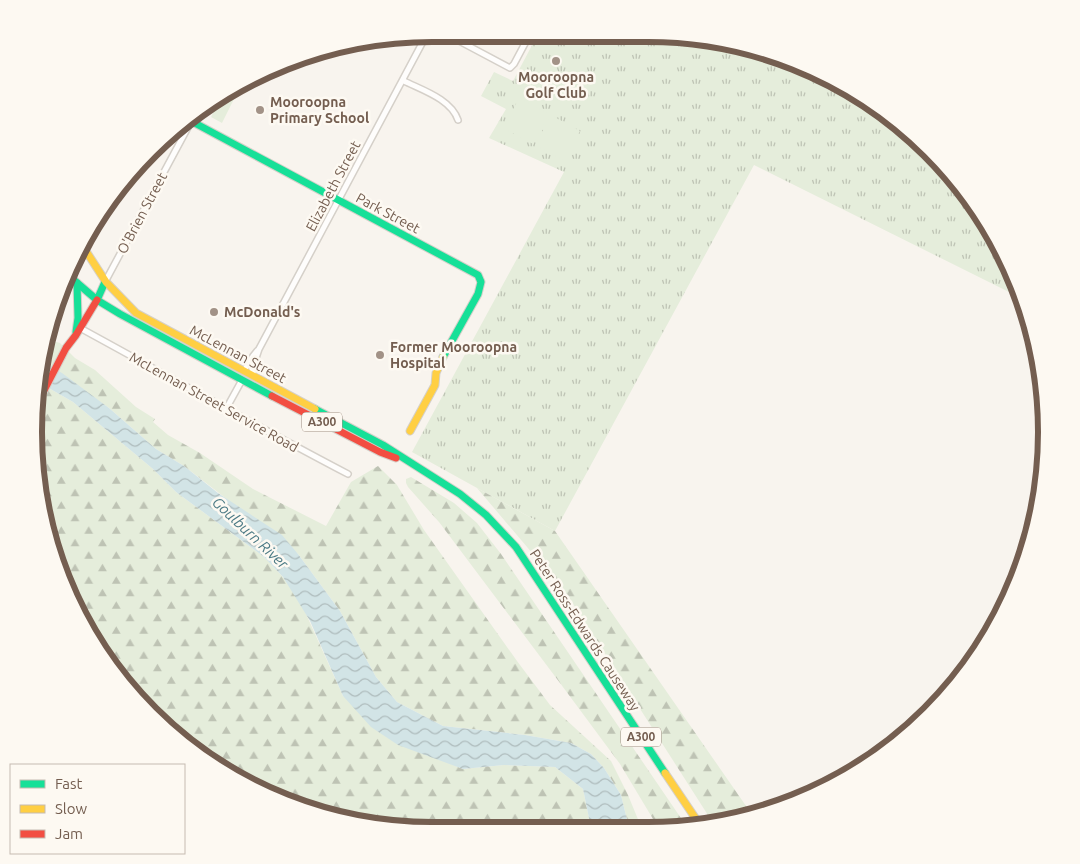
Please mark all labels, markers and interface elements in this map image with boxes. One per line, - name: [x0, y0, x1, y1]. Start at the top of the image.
- marker: Mooroopna Golf Club: [550, 55, 562, 67]
- place label: Mooroopna Golf Club: [518, 69, 594, 101]
- place label: Mooroopna Primary School: [270, 94, 369, 126]
- marker: Mooroopna Primary School: [254, 104, 266, 116]
- street label: Elizabeth Street: [302, 138, 364, 234]
- street label: O'Brien Street: [114, 169, 170, 256]
- street label: Park Street: [353, 189, 423, 237]
- place label: McDonald's: [224, 304, 301, 320]
- marker: McDonald's: [208, 306, 220, 318]
- street label: McLennan Street: [187, 322, 289, 386]
- place label: Former Mooroopna Hospital: [390, 339, 517, 371]
- street label: McLennan Street Service Road: [127, 349, 301, 455]
- marker: Former Mooroopna Hospital: [374, 349, 386, 361]
- road number: A300: [302, 412, 342, 432]
- water label: Goulburn River: [209, 493, 293, 573]
- street label: Peter Ross-Edwards Causeway: [527, 546, 644, 714]
- road number: A300: [621, 728, 661, 746]
- legend: [10, 764, 185, 854]
- text: Fast: [55, 775, 83, 792]
- text: Slow: [55, 800, 88, 817]
- text: Jam: [55, 825, 83, 842]

